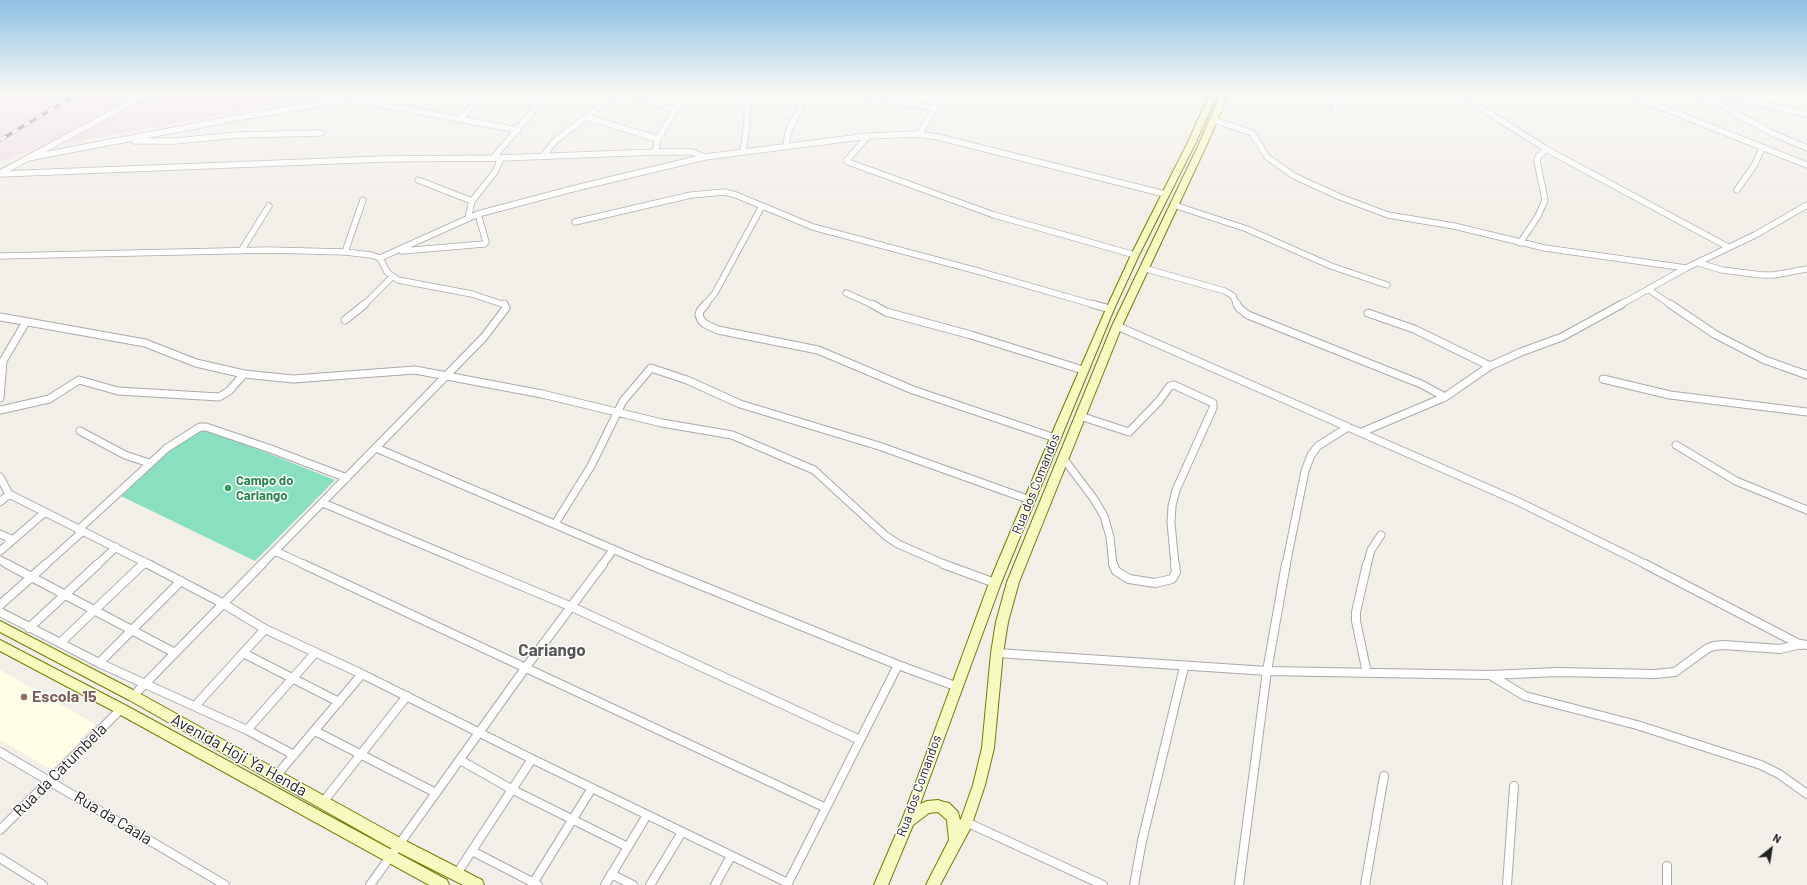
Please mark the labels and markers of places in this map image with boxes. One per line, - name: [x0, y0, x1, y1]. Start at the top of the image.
- place label: Campo do Cariango: [236, 473, 293, 504]
- marker: Campo do Cariango: [223, 483, 233, 493]
- place label: Escola 15: [32, 687, 97, 707]
- marker: Escola 15: [19, 692, 29, 702]

